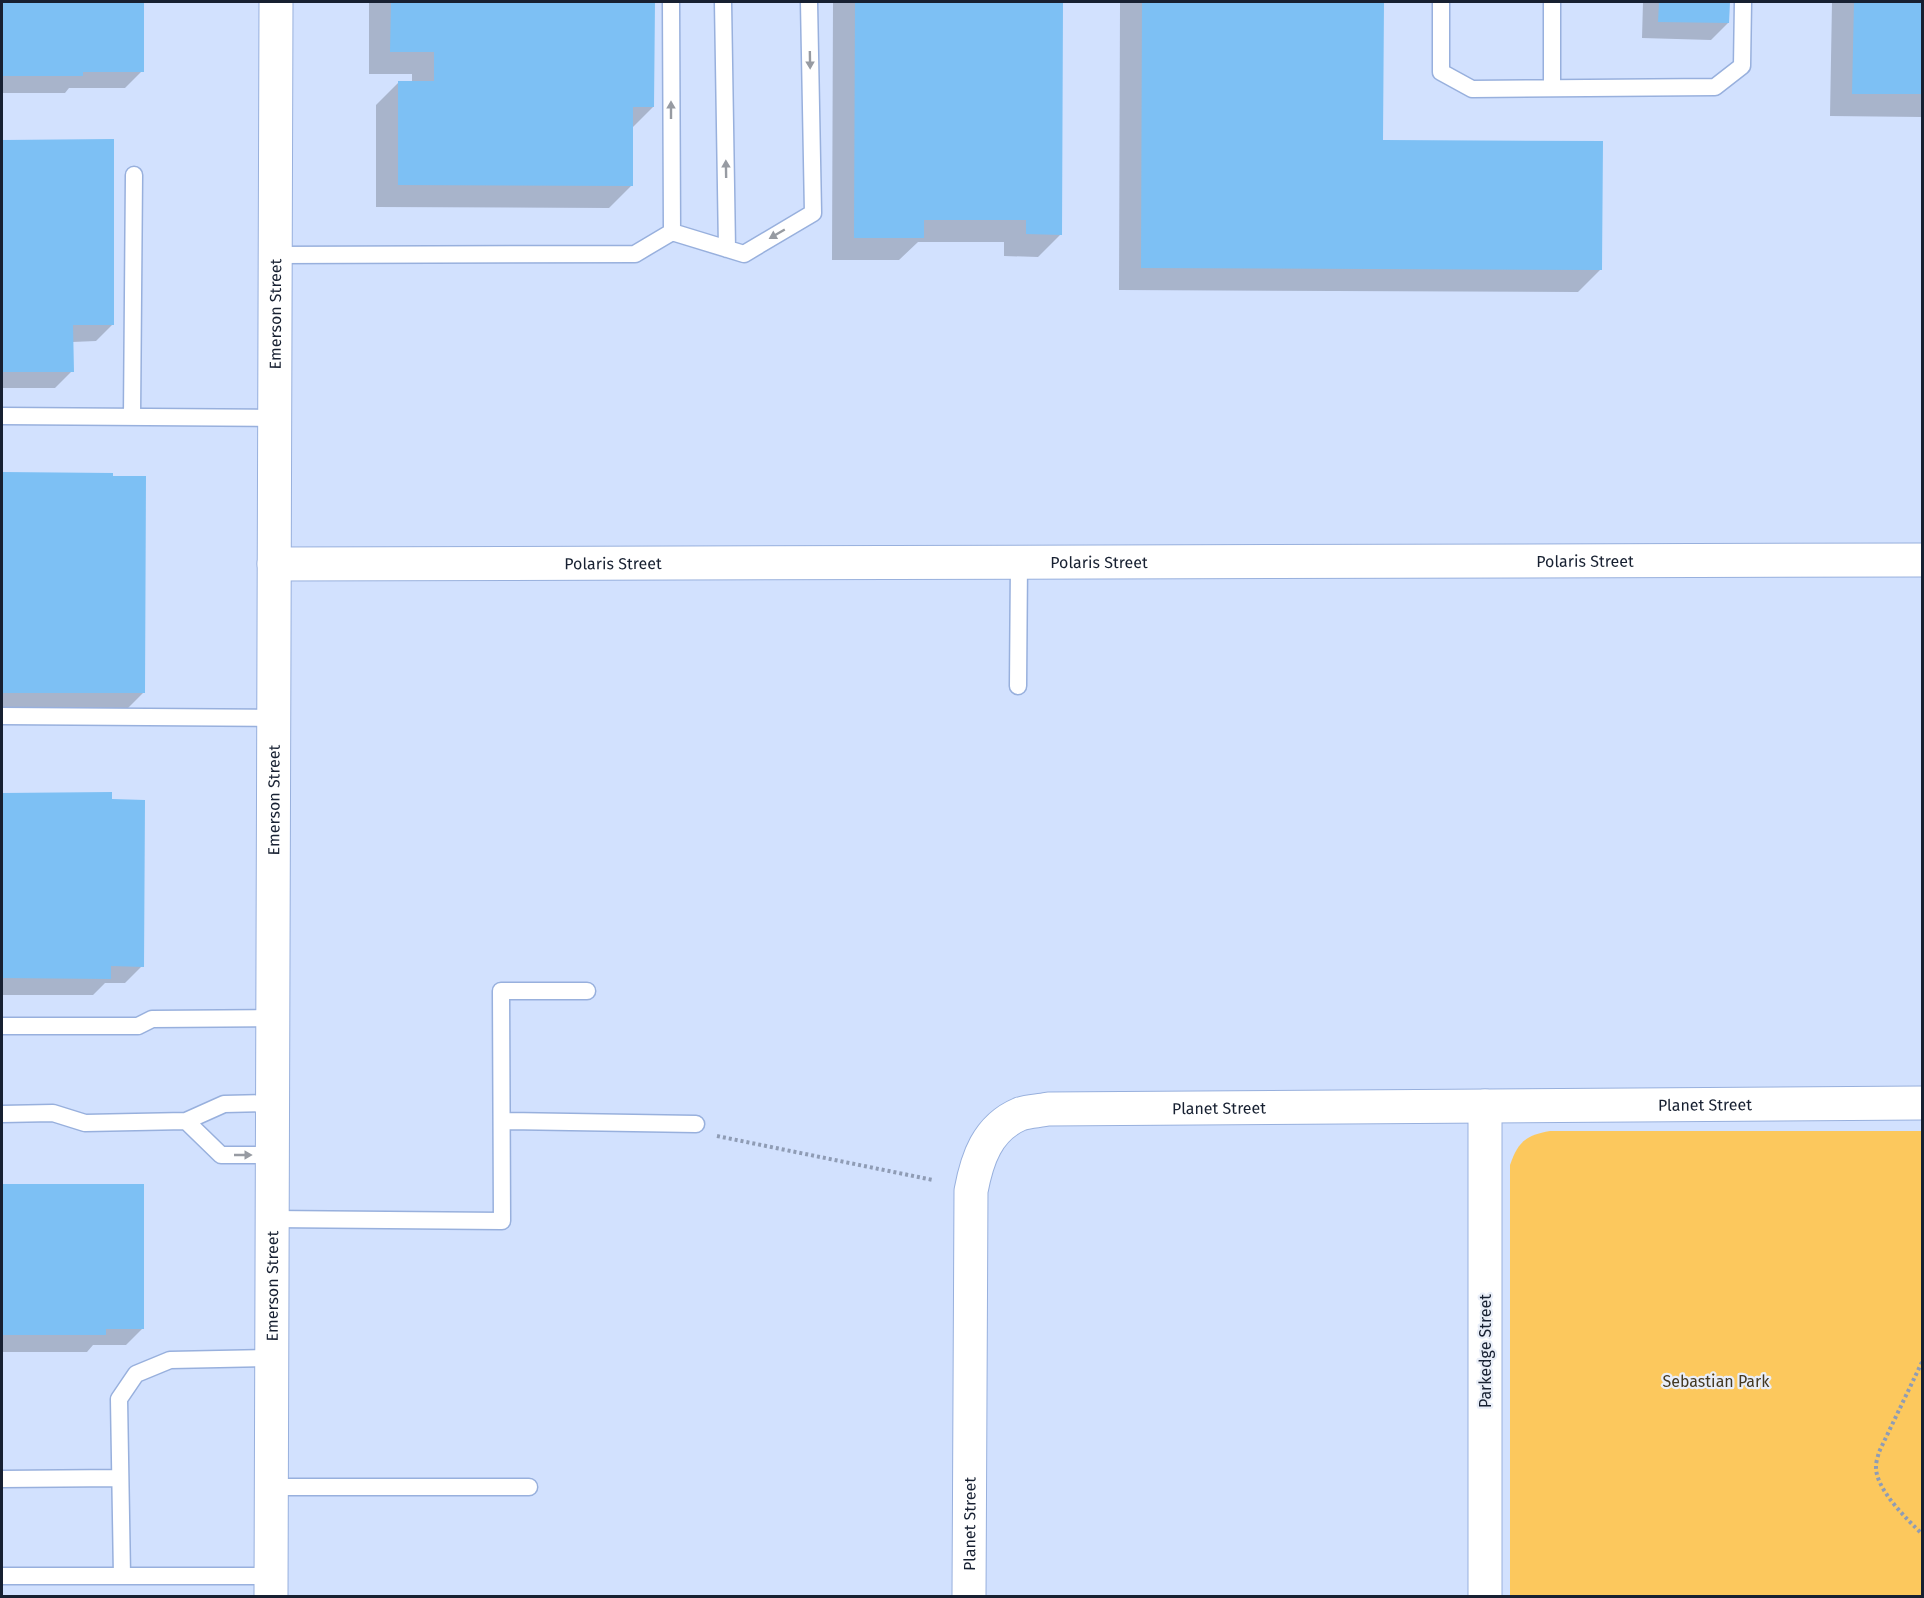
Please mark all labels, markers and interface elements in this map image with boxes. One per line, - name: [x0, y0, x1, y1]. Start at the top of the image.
- one-way arrow: [805, 50, 815, 69]
- one-way arrow: [666, 101, 676, 120]
- one-way arrow: [721, 160, 731, 179]
- one-way arrow: [769, 229, 785, 240]
- street label: Emerson Street: [265, 258, 285, 369]
- street label: Polaris Street: [1536, 551, 1634, 570]
- street label: Polaris Street: [1050, 552, 1148, 572]
- street label: Polaris Street: [564, 554, 662, 573]
- street label: Emerson Street: [264, 744, 283, 855]
- street label: Planet Street: [1658, 1095, 1752, 1114]
- street label: Planet Street: [1172, 1098, 1266, 1118]
- one-way arrow: [234, 1150, 253, 1160]
- street label: Emerson Street: [262, 1230, 282, 1341]
- street label: Parkedge Street: [1476, 1294, 1495, 1408]
- park label: Sebastian Park: [1663, 1372, 1770, 1391]
- street label: Planet Street: [960, 1477, 979, 1571]

